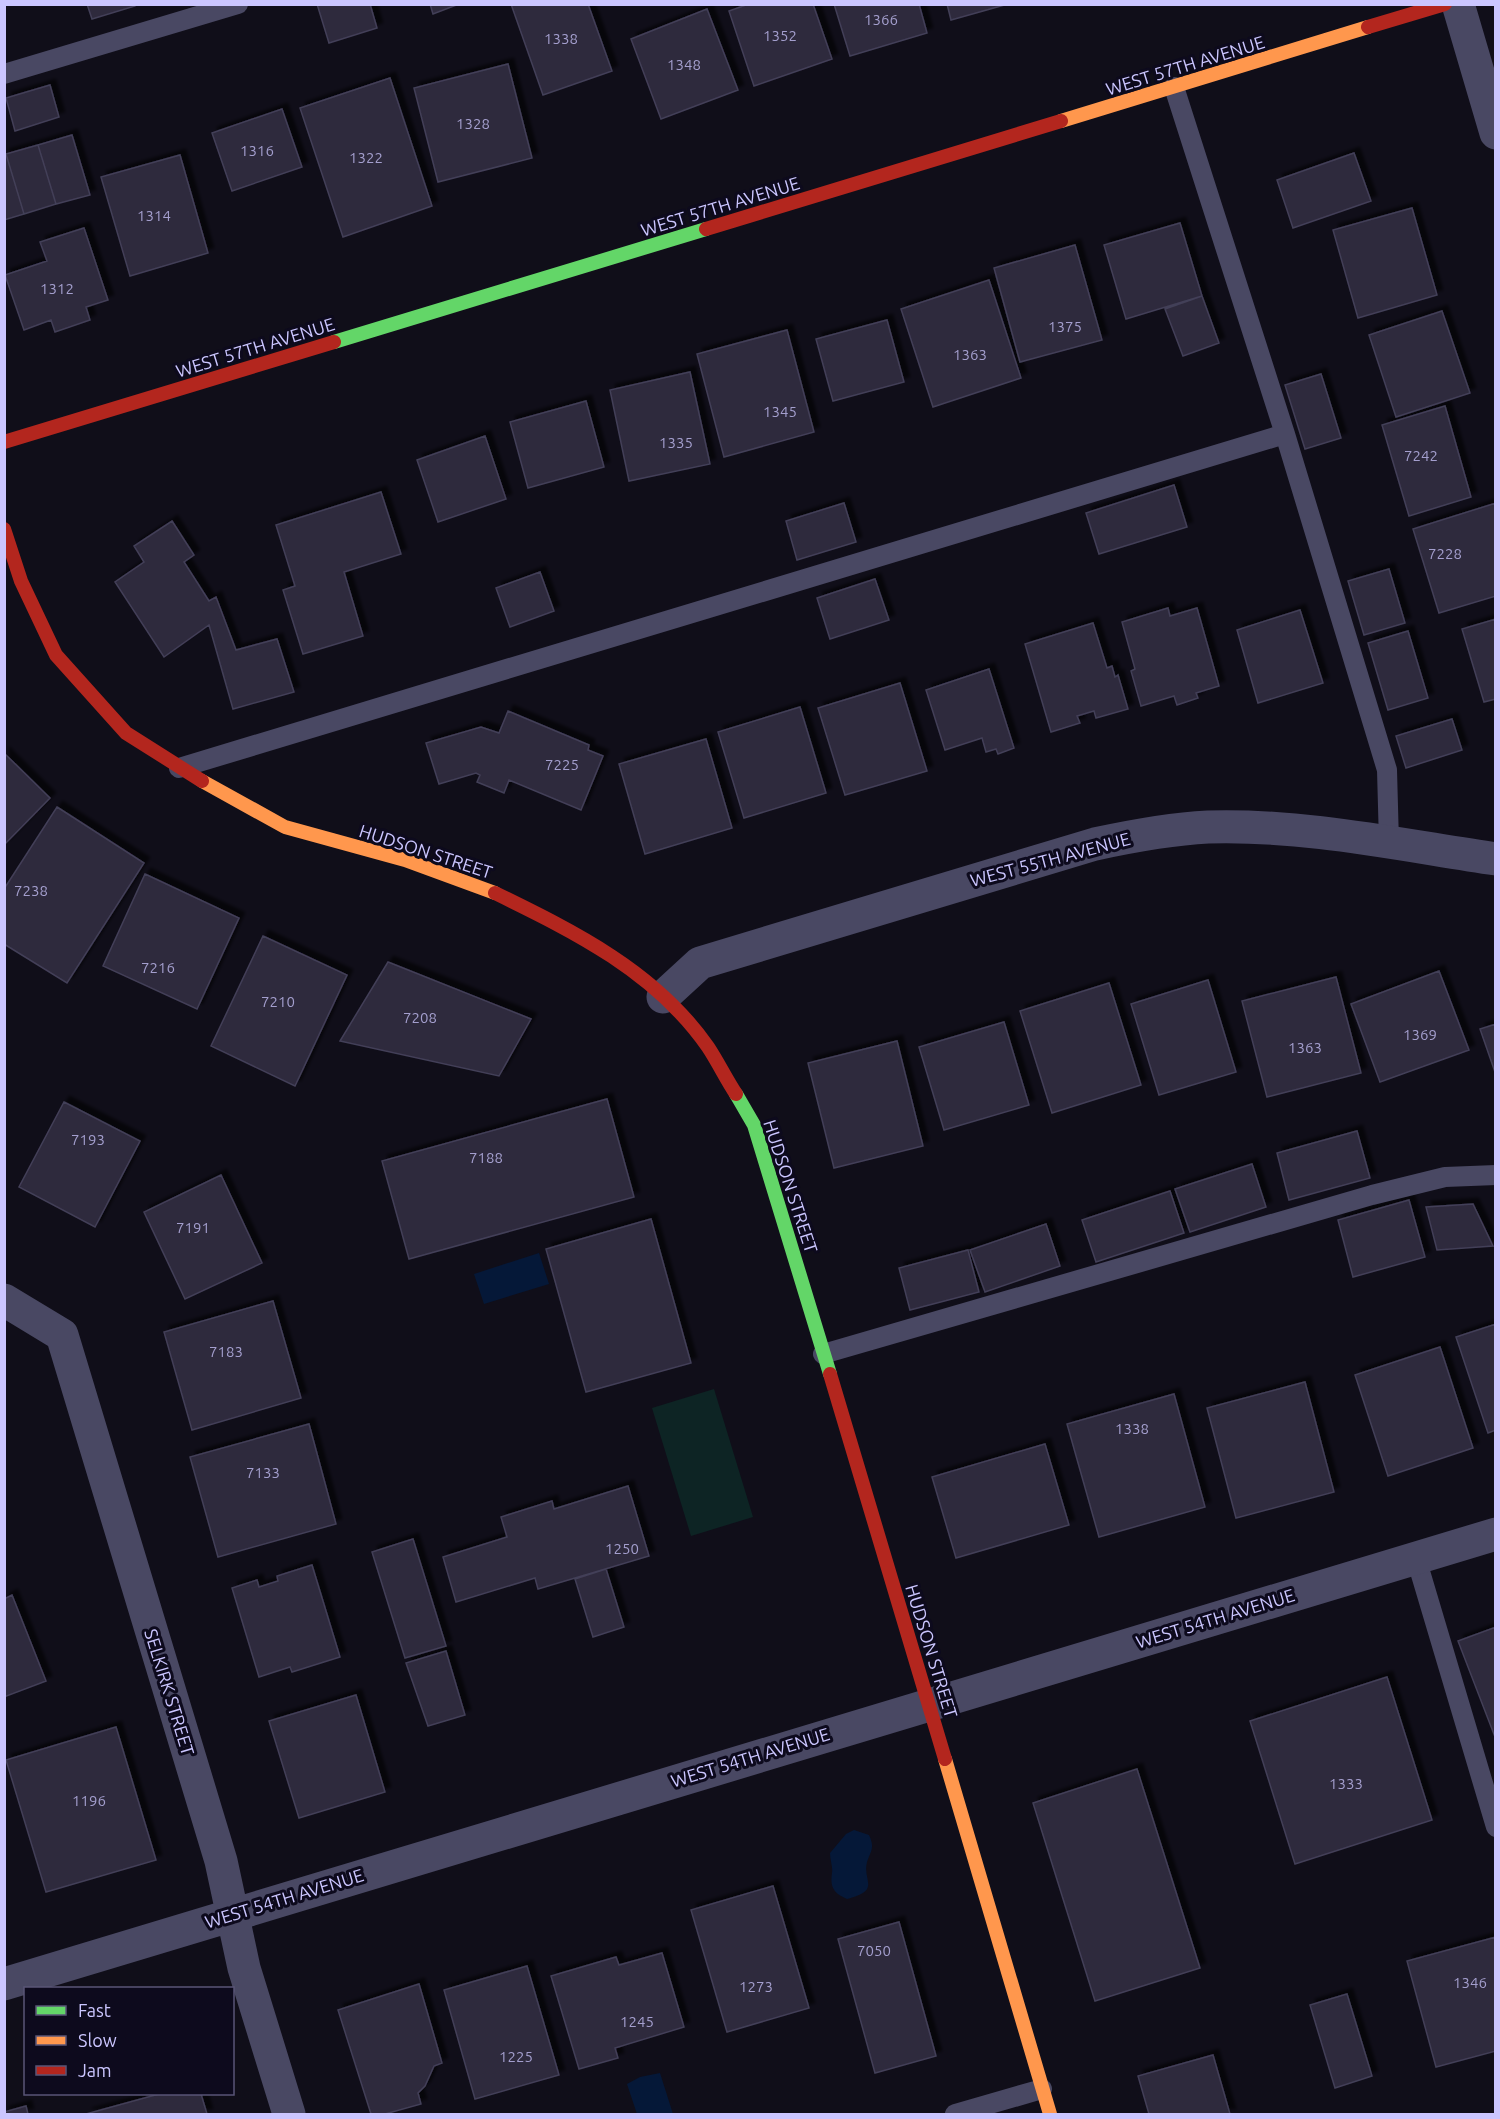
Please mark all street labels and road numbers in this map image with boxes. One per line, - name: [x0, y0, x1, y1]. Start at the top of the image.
- street label: WEST 57TH AVENUE: [1103, 31, 1267, 99]
- street label: WEST 57TH AVENUE: [638, 172, 802, 240]
- street label: WEST 57TH AVENUE: [173, 313, 337, 381]
- street label: HUDSON STREET: [357, 820, 495, 882]
- street label: WEST 55TH AVENUE: [968, 828, 1132, 890]
- street label: HUDSON STREET: [760, 1117, 822, 1255]
- street label: HUDSON STREET: [902, 1582, 962, 1720]
- street label: WEST 54TH AVENUE: [1133, 1584, 1297, 1652]
- street label: SELKIRK STREET: [141, 1626, 199, 1758]
- street label: WEST 54TH AVENUE: [668, 1723, 832, 1791]
- street label: WEST 54TH AVENUE: [202, 1864, 366, 1932]

